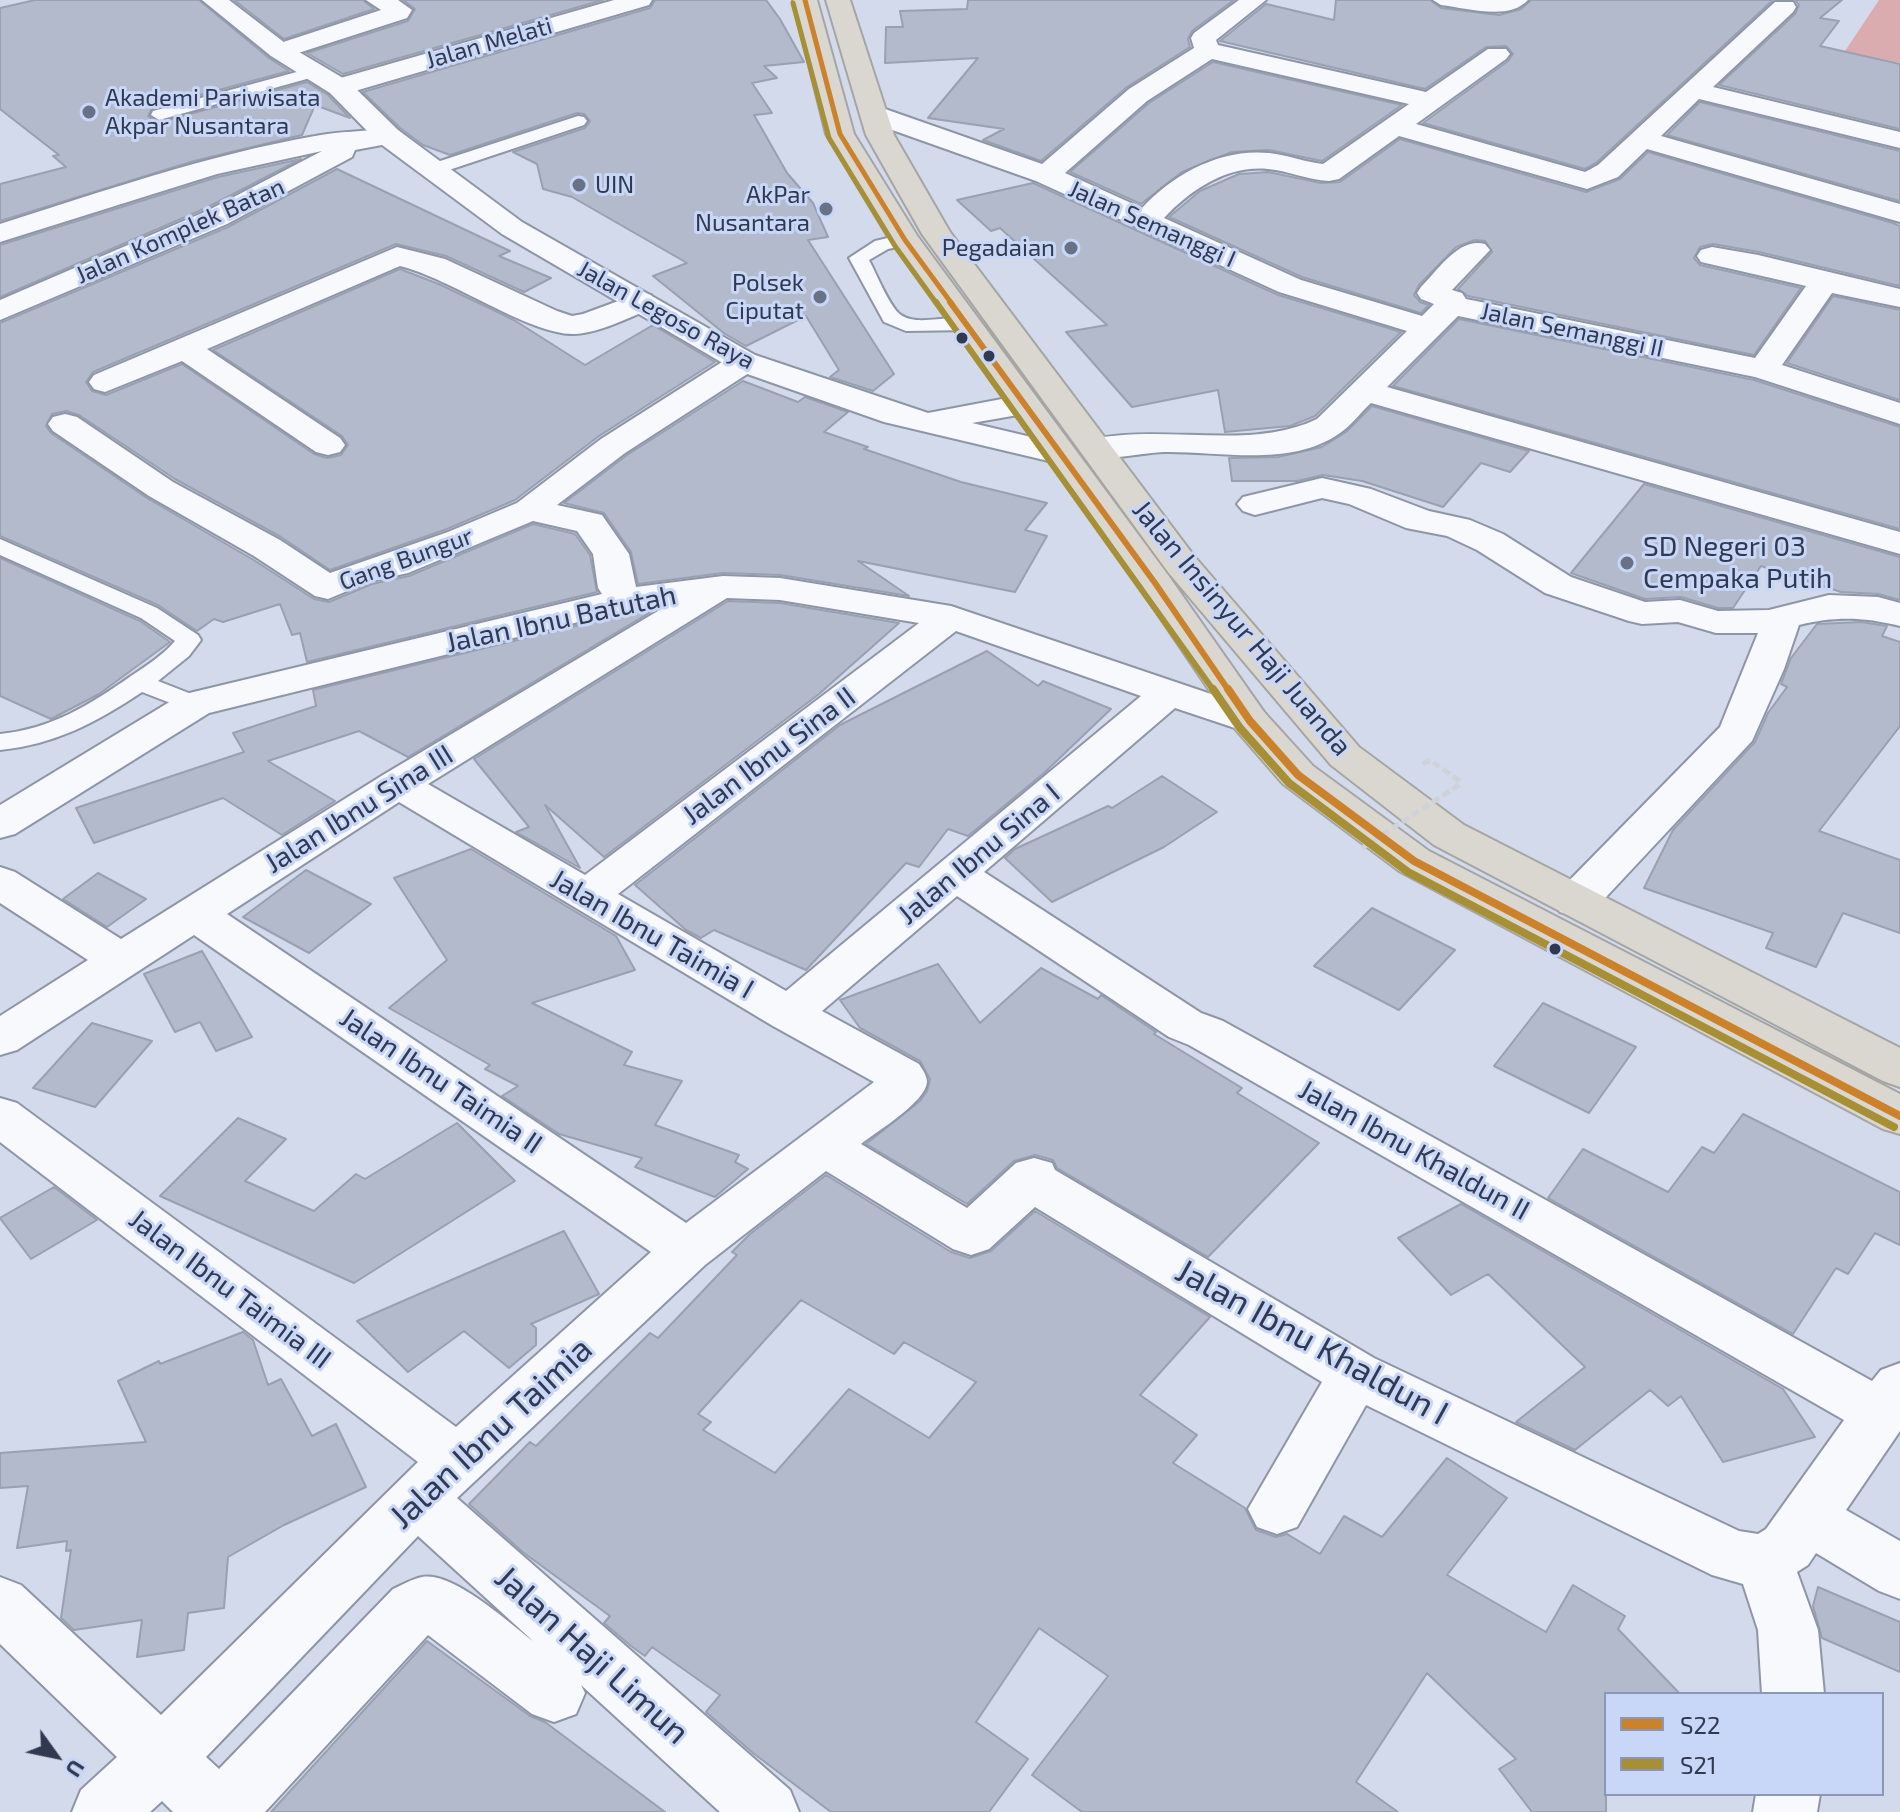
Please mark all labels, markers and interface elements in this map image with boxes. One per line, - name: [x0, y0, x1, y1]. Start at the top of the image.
- street label: Jalan Melati: [422, 11, 556, 75]
- place label: Akademi Pariwisata Akpar Nusantara: [105, 84, 321, 140]
- marker: Akademi Pariwisata Akpar Nusantara: [80, 103, 98, 121]
- place label: UIN: [595, 171, 634, 199]
- street label: Jalan Komplek Batan: [71, 172, 289, 290]
- street label: Jalan Semanggi I: [1064, 174, 1240, 274]
- marker: UIN: [570, 176, 588, 194]
- place label: AkPar Nusantara: [695, 181, 810, 237]
- marker: AkPar Nusantara: [817, 200, 835, 218]
- place label: Pegadaian: [942, 234, 1055, 262]
- marker: Pegadaian: [1062, 239, 1080, 257]
- street label: Jalan Legoso Raya: [572, 254, 760, 376]
- place label: Polsek Ciputat: [725, 269, 804, 325]
- marker: Polsek Ciputat: [811, 288, 829, 306]
- street label: Jalan Semanggi II: [1478, 297, 1666, 363]
- unlabelled marker: [954, 330, 970, 346]
- unlabelled marker: [981, 348, 997, 364]
- street label: Jalan Insinyur Haji Juanda: [1125, 493, 1359, 763]
- street label: Gang Bungur: [335, 522, 477, 596]
- place label: SD Negeri 03 Cempaka Putih: [1643, 530, 1832, 596]
- marker: SD Negeri 03 Cempaka Putih: [1618, 554, 1636, 572]
- street label: Jalan Ibnu Batutah: [443, 578, 679, 660]
- street label: Jalan Ibnu Sina II: [676, 680, 862, 832]
- street label: Jalan Ibnu Sina III: [259, 738, 459, 880]
- street label: Jalan Ibnu Sina I: [891, 777, 1067, 931]
- street label: Jalan Ibnu Taimia I: [544, 862, 760, 1006]
- unlabelled marker: [1547, 941, 1563, 957]
- street label: Jalan Ibnu Taimia II: [334, 1001, 548, 1161]
- street label: Jalan Ibnu Khaldun II: [1293, 1073, 1535, 1227]
- street label: Jalan Ibnu Taimia III: [122, 1202, 338, 1376]
- street label: Jalan Ibnu Khaldun I: [1169, 1250, 1455, 1434]
- street label: Jalan Ibnu Taimia: [381, 1329, 601, 1537]
- street label: Jalan Haji Limun: [487, 1557, 697, 1753]
- legend: [1604, 1692, 1884, 1796]
- text: S22: [1680, 1710, 1720, 1739]
- north arrow: [16, 1716, 96, 1796]
- text: S21: [1680, 1750, 1717, 1779]
- text: U: [61, 1756, 91, 1782]

